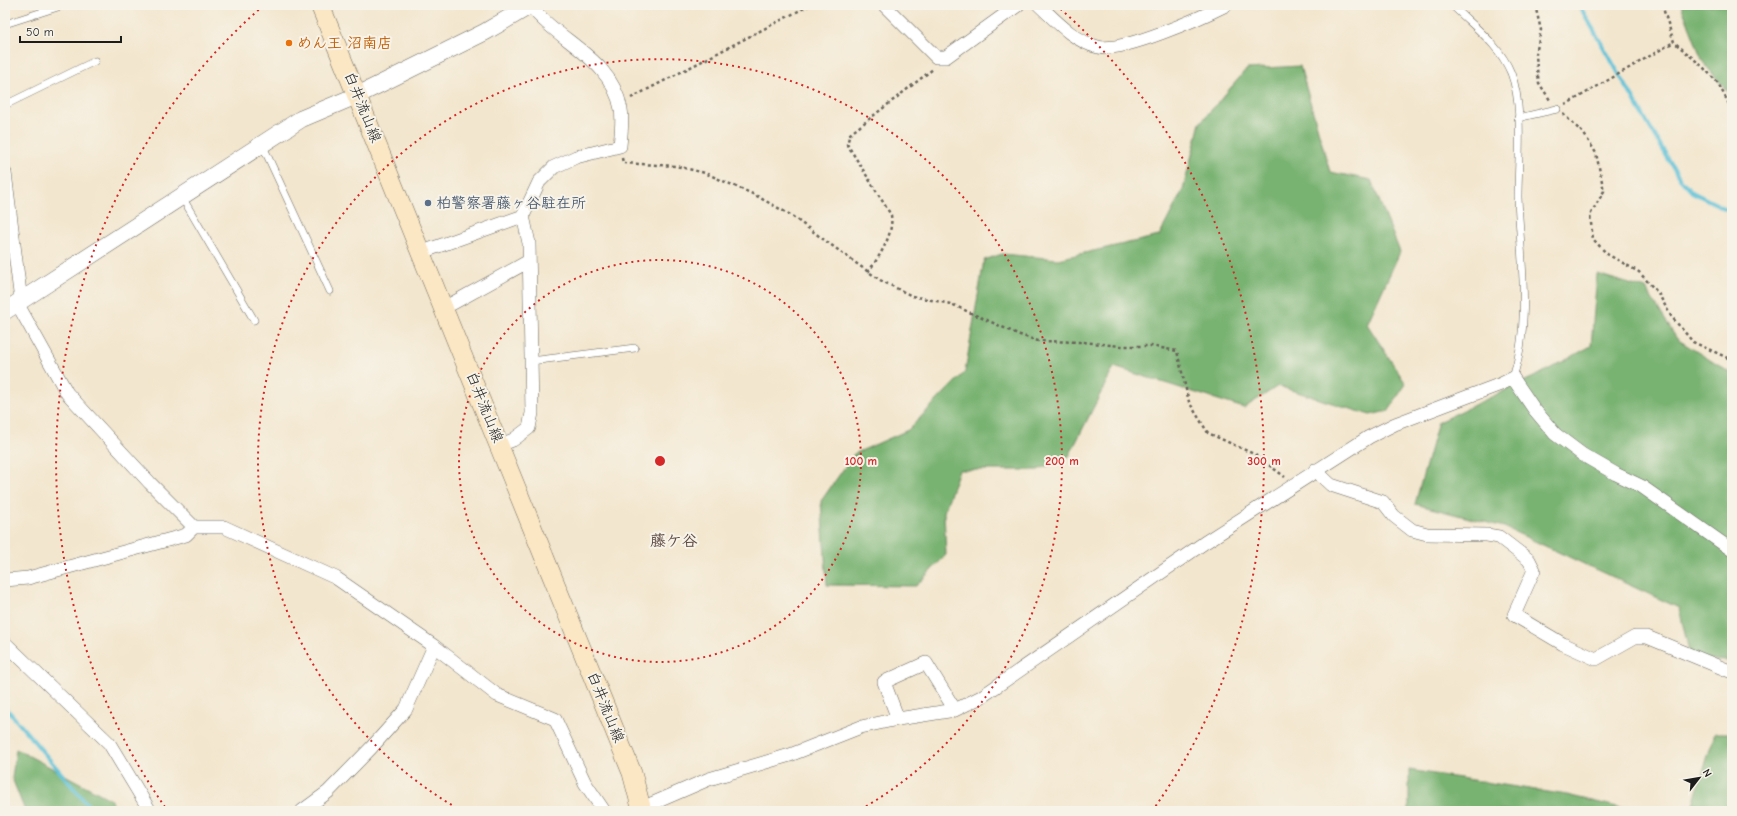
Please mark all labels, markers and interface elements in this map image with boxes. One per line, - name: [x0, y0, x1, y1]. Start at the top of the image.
- scale bar: [20, 18, 121, 44]
- text: 50 m: [26, 25, 54, 39]
- place label: めん王 沼南店: [297, 34, 392, 52]
- marker: めん王 沼南店: [284, 38, 294, 48]
- street label: 白井流山線: [341, 69, 385, 145]
- place label: 柏警察署藤ヶ谷駐在所: [436, 194, 586, 212]
- marker: 柏警察署藤ヶ谷駐在所: [423, 198, 433, 208]
- street label: 白井流山線: [463, 369, 507, 445]
- centre of rings: [653, 454, 667, 468]
- text: 100 m: [845, 454, 877, 468]
- text: 200 m: [1045, 454, 1079, 468]
- text: 300 m: [1247, 454, 1281, 468]
- district label: 藤ケ谷: [650, 532, 698, 550]
- street label: 白井流山線: [584, 669, 628, 745]
- north arrow: [1679, 758, 1719, 798]
- text: N: [1700, 767, 1715, 780]

